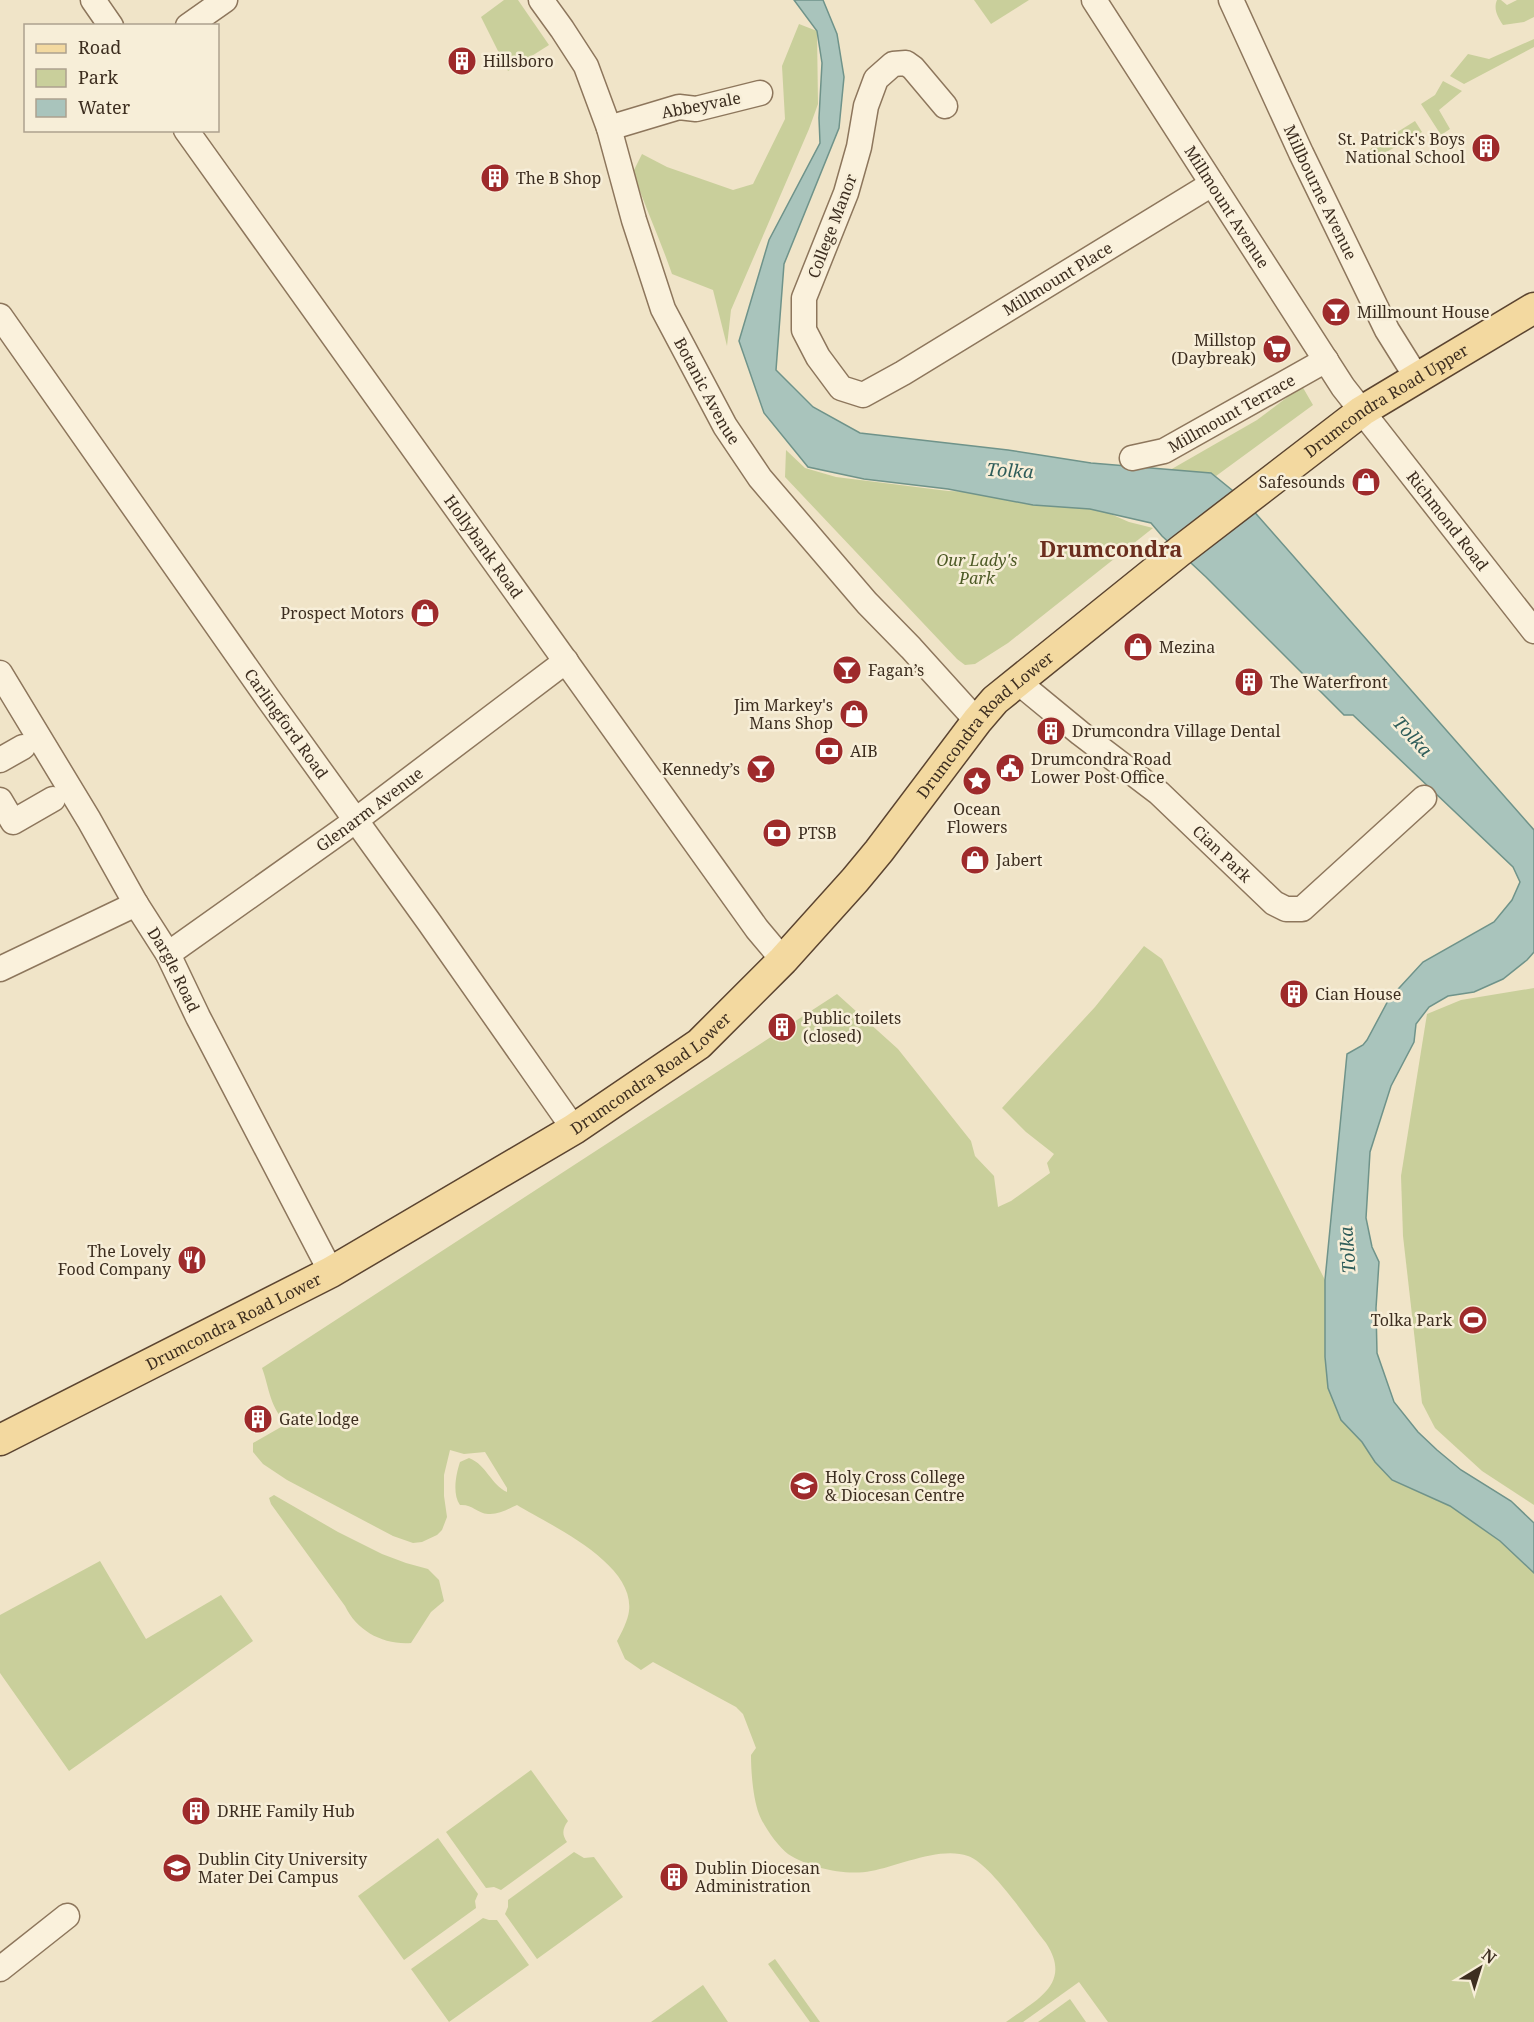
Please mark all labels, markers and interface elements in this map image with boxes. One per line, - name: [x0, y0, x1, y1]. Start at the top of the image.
- legend: [24, 24, 219, 132]
- text: Road: [78, 35, 121, 59]
- building icon: Hillsboro: [446, 45, 478, 77]
- place label: Hillsboro: [483, 50, 554, 72]
- text: Park: [78, 65, 118, 89]
- street label: Abbeyvale: [659, 87, 743, 123]
- text: Water: [78, 95, 131, 119]
- street label: Millbourne Avenue: [1279, 121, 1362, 263]
- place label: St. Patrick's Boys National School: [1338, 128, 1465, 168]
- building icon: St. Patrick's Boys National School: [1470, 132, 1502, 164]
- street label: Millmount Avenue: [1179, 141, 1275, 273]
- building icon: The B Shop: [479, 162, 511, 194]
- place label: The B Shop: [516, 167, 601, 189]
- street label: College Manor: [802, 170, 862, 281]
- street label: Millmount Place: [998, 237, 1116, 321]
- bar icon: Millmount House: [1320, 296, 1352, 328]
- place label: Millmount House: [1357, 301, 1490, 323]
- place label: Millstop (Daybreak): [1171, 329, 1256, 369]
- street label: Botanic Avenue: [669, 333, 745, 449]
- supermarket icon: Millstop (Daybreak): [1261, 333, 1293, 365]
- street label: Drumcondra Road Upper: [1300, 339, 1473, 462]
- street label: Millmount Terrace: [1164, 369, 1299, 458]
- water label: Tolka: [986, 457, 1035, 483]
- shop icon: Safesounds: [1350, 466, 1382, 498]
- street label: Richmond Road: [1402, 466, 1494, 575]
- place label: Safesounds: [1259, 471, 1345, 493]
- street label: Hollybank Road: [439, 490, 528, 603]
- district label: Drumcondra: [1039, 533, 1183, 563]
- park label: Our Lady's Park: [937, 549, 1018, 589]
- shop icon: Prospect Motors: [409, 597, 441, 629]
- place label: Prospect Motors: [280, 602, 404, 624]
- shop icon: Mezina: [1122, 631, 1154, 663]
- place label: Mezina: [1159, 636, 1215, 658]
- street label: Drumcondra Road Lower: [912, 646, 1058, 803]
- bar icon: Fagan’s: [831, 654, 863, 686]
- place label: Fagan’s: [868, 659, 924, 681]
- street label: Carlingford Road: [239, 664, 333, 783]
- building icon: The Waterfront: [1233, 666, 1265, 698]
- place label: The Waterfront: [1270, 671, 1388, 693]
- place label: Jim Markey's Mans Shop: [733, 694, 833, 734]
- shop icon: Jim Markey's Mans Shop: [838, 698, 870, 730]
- water label: Tolka: [1388, 711, 1438, 762]
- building icon: Drumcondra Village Dental: [1035, 715, 1067, 747]
- place label: Drumcondra Village Dental: [1072, 720, 1280, 742]
- bank icon: AIB: [813, 735, 845, 767]
- place label: AIB: [850, 740, 878, 762]
- place label: Drumcondra Road Lower Post Office: [1031, 748, 1172, 788]
- public building icon: Drumcondra Road Lower Post Office: [994, 752, 1026, 784]
- bar icon: Kennedy’s: [745, 753, 777, 785]
- place label: Kennedy’s: [662, 758, 740, 780]
- street label: Glenarm Avenue: [311, 762, 427, 857]
- place icon: Ocean Flowers: [961, 765, 993, 797]
- place label: Ocean Flowers: [947, 798, 1007, 838]
- bank icon: PTSB: [761, 817, 793, 849]
- street label: Cian Park: [1188, 820, 1257, 887]
- place label: PTSB: [798, 822, 837, 844]
- shop icon: Jabert: [959, 844, 991, 876]
- place label: Jabert: [995, 849, 1043, 871]
- street label: Dargle Road: [143, 923, 205, 1016]
- building icon: Cian House: [1278, 978, 1310, 1010]
- place label: Cian House: [1315, 983, 1401, 1005]
- street label: Drumcondra Road Lower: [566, 1007, 736, 1139]
- place label: Public toilets (closed): [803, 1007, 901, 1047]
- building icon: Public toilets (closed): [766, 1011, 798, 1043]
- water label: Tolka: [1333, 1225, 1361, 1274]
- place label: The Lovely Food Company: [58, 1240, 172, 1280]
- restaurant icon: The Lovely Food Company: [176, 1244, 208, 1276]
- street label: Drumcondra Road Lower: [142, 1268, 326, 1375]
- sports icon: Tolka Park: [1457, 1304, 1489, 1336]
- place label: Tolka Park: [1371, 1309, 1453, 1331]
- building icon: Gate lodge: [242, 1403, 274, 1435]
- place label: Gate lodge: [279, 1408, 359, 1430]
- place label: Holy Cross College & Diocesan Centre: [825, 1466, 965, 1506]
- school or university icon: Holy Cross College & Diocesan Centre: [788, 1470, 820, 1502]
- building icon: DRHE Family Hub: [180, 1795, 212, 1827]
- place label: DRHE Family Hub: [217, 1800, 355, 1822]
- place label: Dublin City University Mater Dei Campus: [198, 1848, 368, 1888]
- school or university icon: Dublin City University Mater Dei Campus: [161, 1852, 193, 1884]
- place label: Dublin Diocesan Administration: [695, 1857, 820, 1897]
- building icon: Dublin Diocesan Administration: [658, 1861, 690, 1893]
- north arrow: [1450, 1938, 1510, 1998]
- text: N: [1477, 1944, 1501, 1969]

